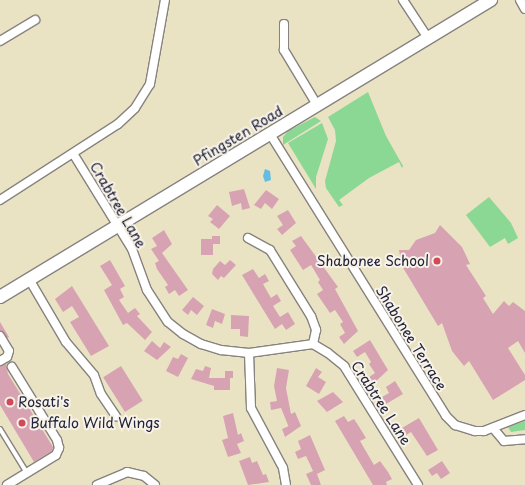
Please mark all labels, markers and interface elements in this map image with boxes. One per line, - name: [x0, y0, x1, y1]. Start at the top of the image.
- street label: Pfingsten Road: [190, 103, 286, 169]
- street label: Crabtree Lane: [86, 158, 150, 252]
- place label: Shabonee School: [315, 253, 429, 269]
- marker: Shabonee School: [432, 256, 442, 266]
- street label: Shabonee Terrace: [372, 282, 450, 394]
- street label: Crabtree Lane: [347, 357, 415, 449]
- place label: Rosati's: [18, 394, 69, 410]
- marker: Rosati's: [5, 397, 15, 407]
- place label: Buffalo Wild Wings: [30, 415, 161, 431]
- marker: Buffalo Wild Wings: [17, 418, 27, 428]

